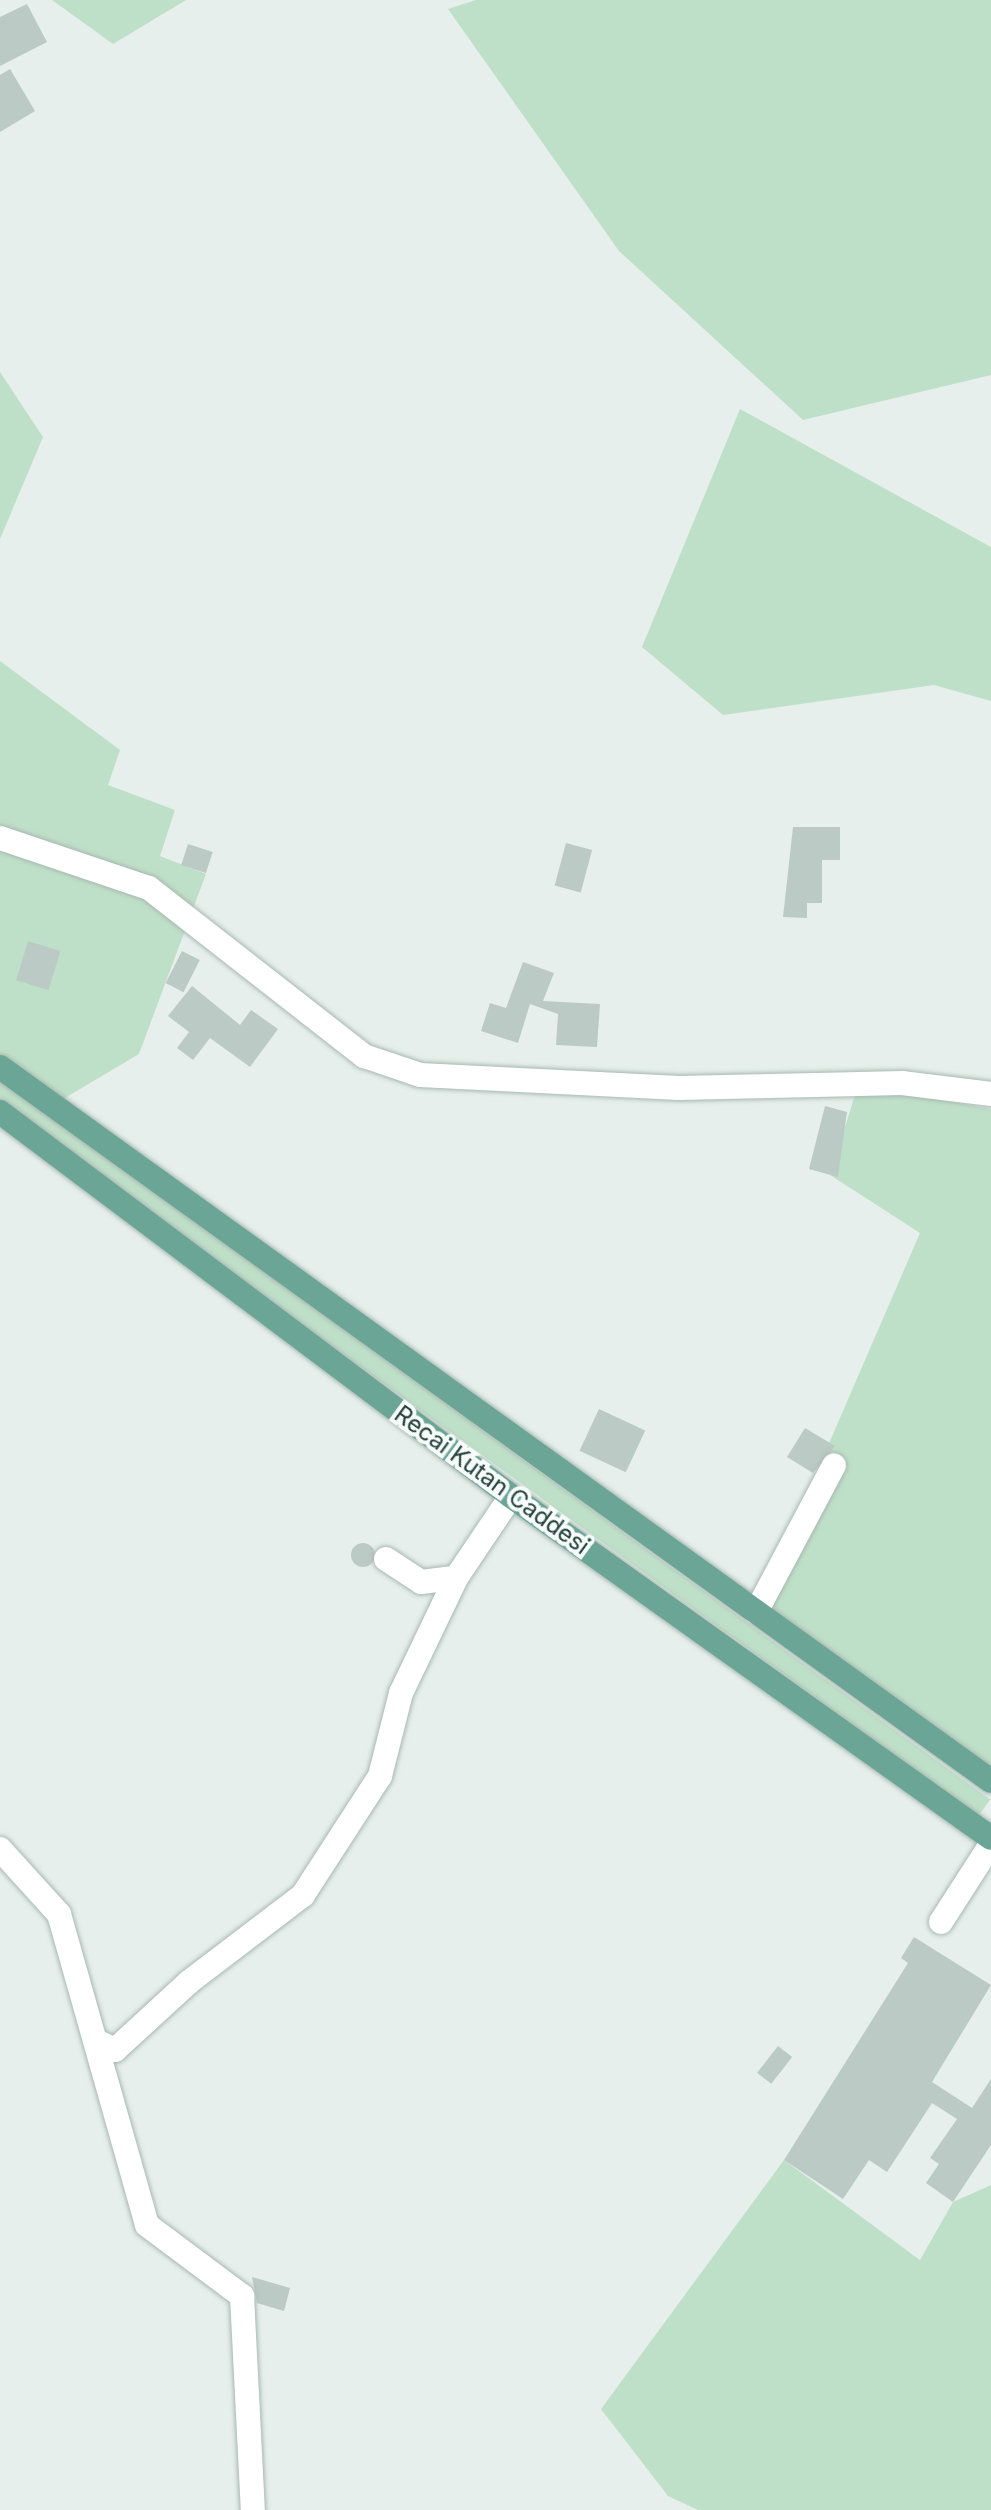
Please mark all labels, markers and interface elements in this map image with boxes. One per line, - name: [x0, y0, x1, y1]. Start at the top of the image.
- street label: Recai Kutan Caddesi: [389, 1400, 595, 1560]

